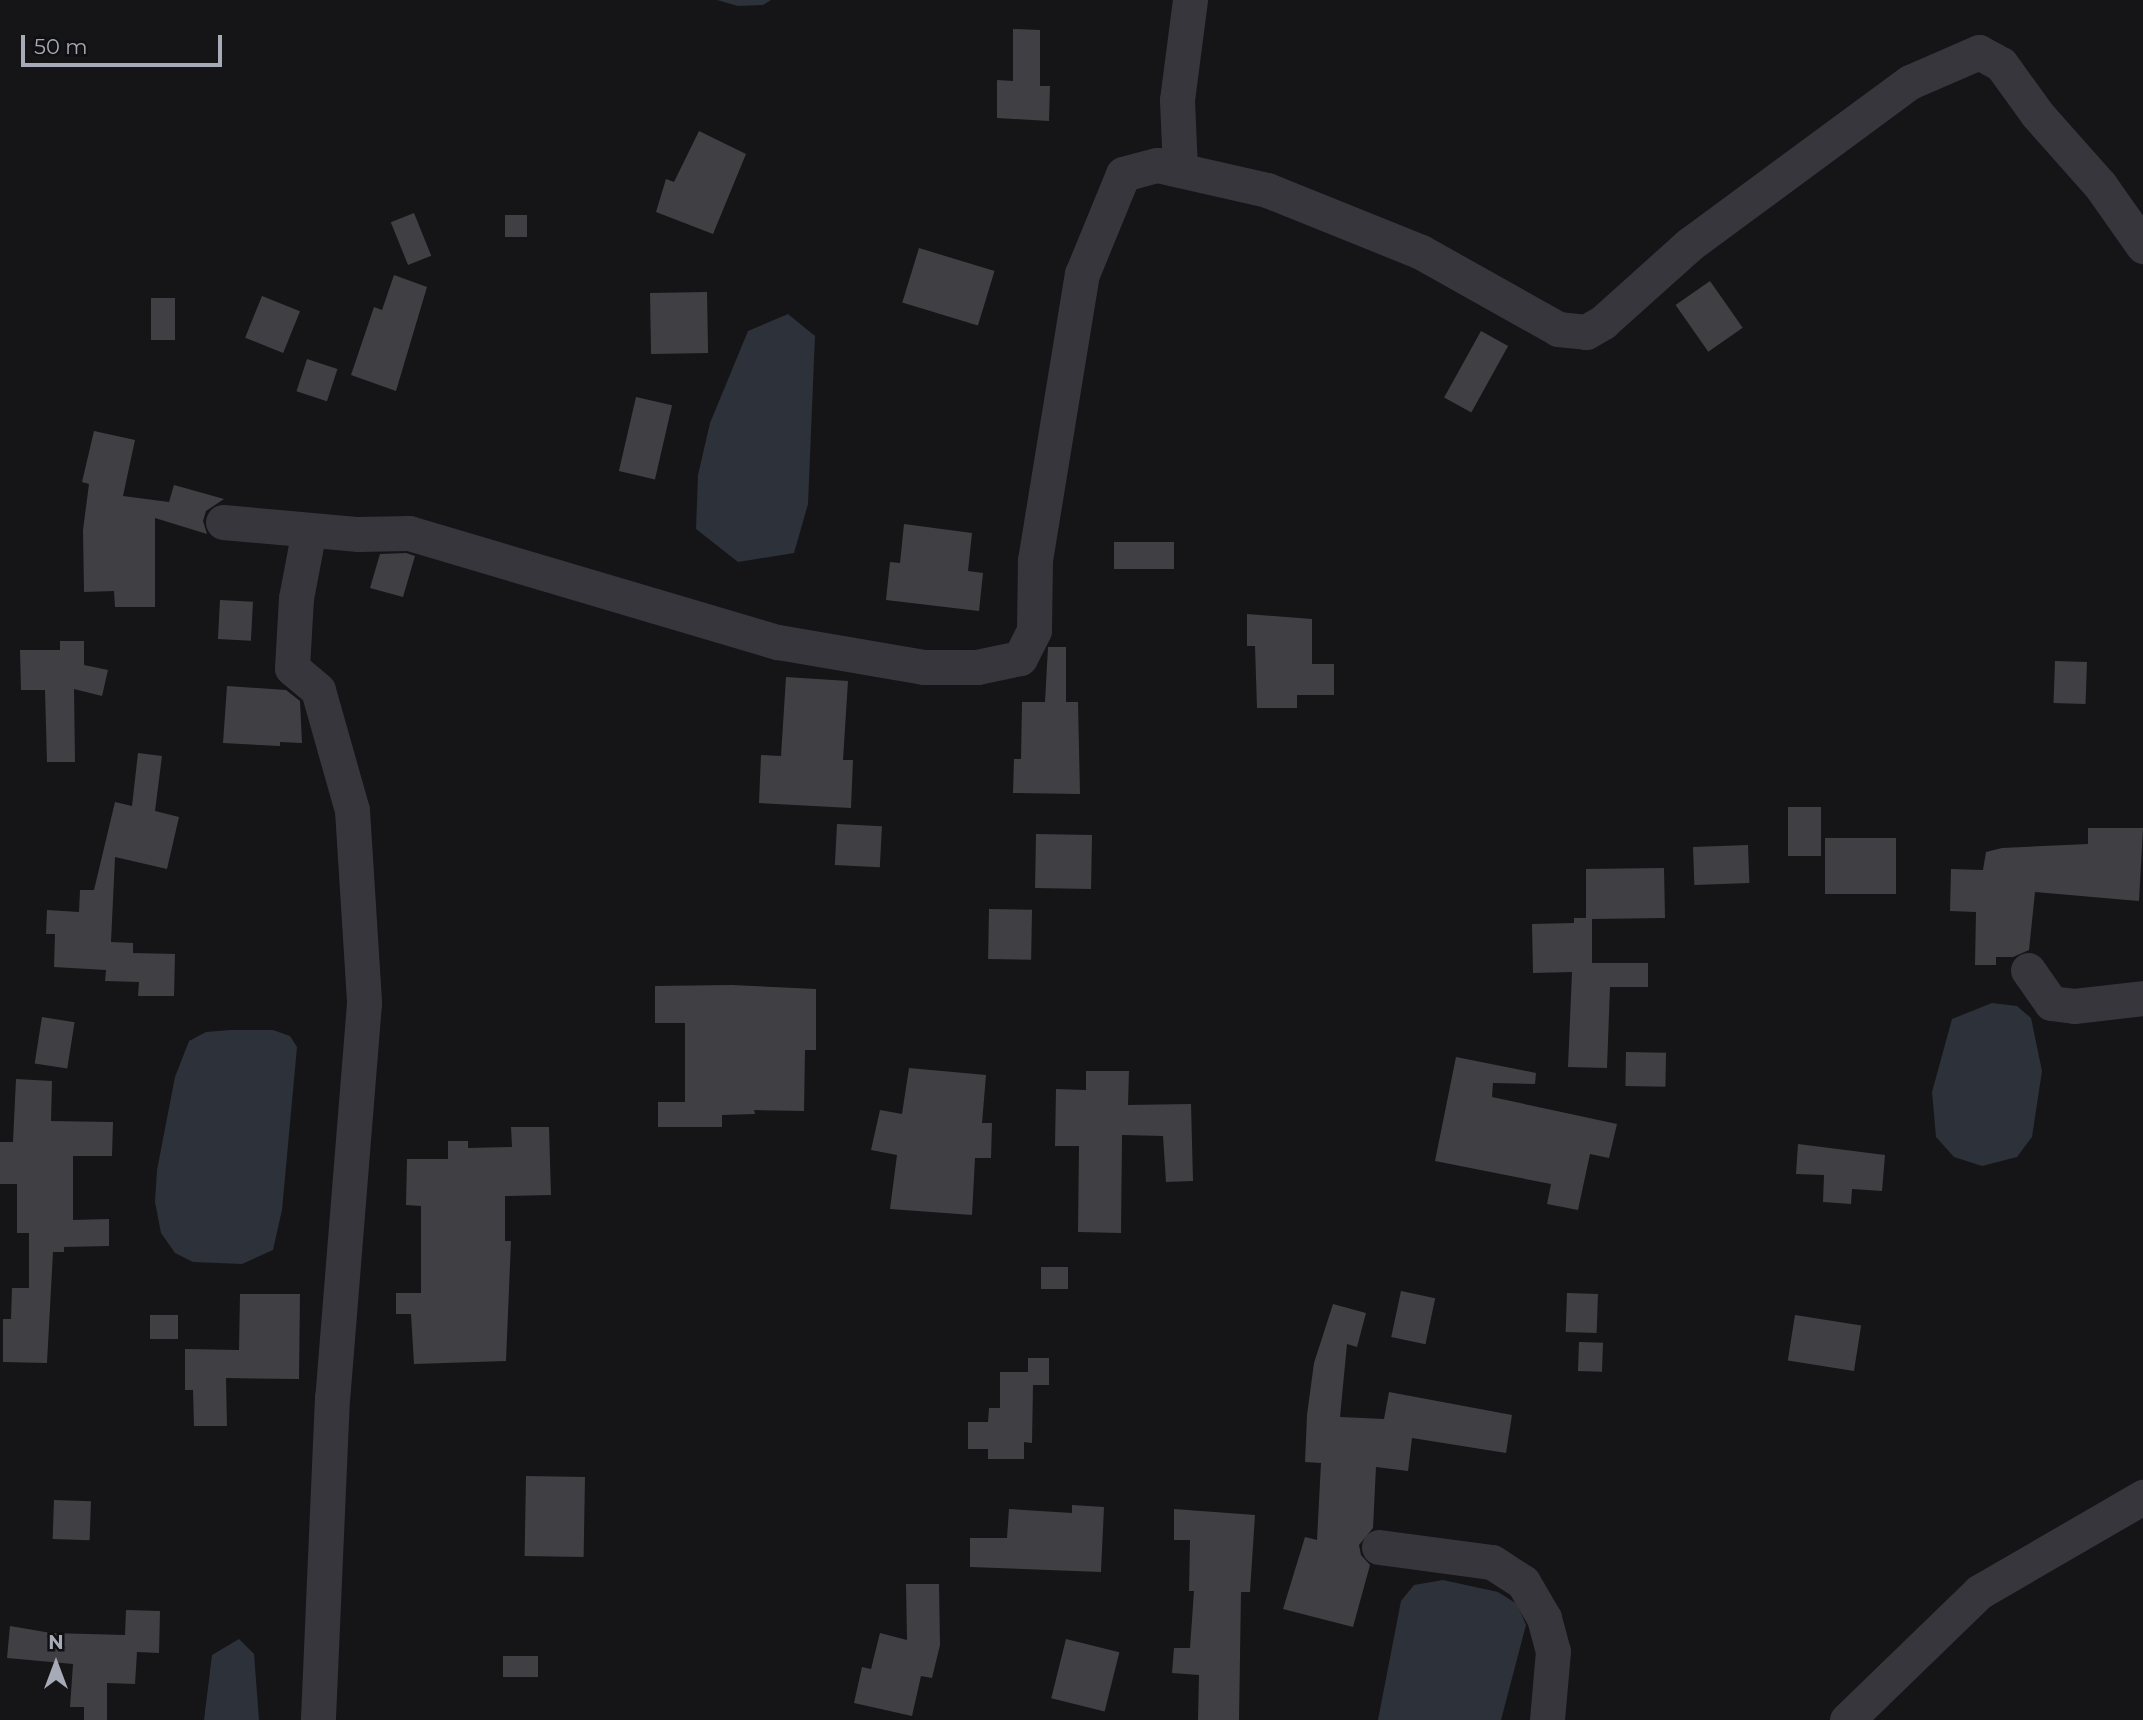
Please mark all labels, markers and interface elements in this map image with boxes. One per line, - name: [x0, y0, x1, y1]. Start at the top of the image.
- scale bar: [24, 21, 226, 65]
- text: 50 m: [34, 34, 88, 59]
- north arrow: [21, 1629, 91, 1699]
- text: N: [48, 1631, 64, 1654]

